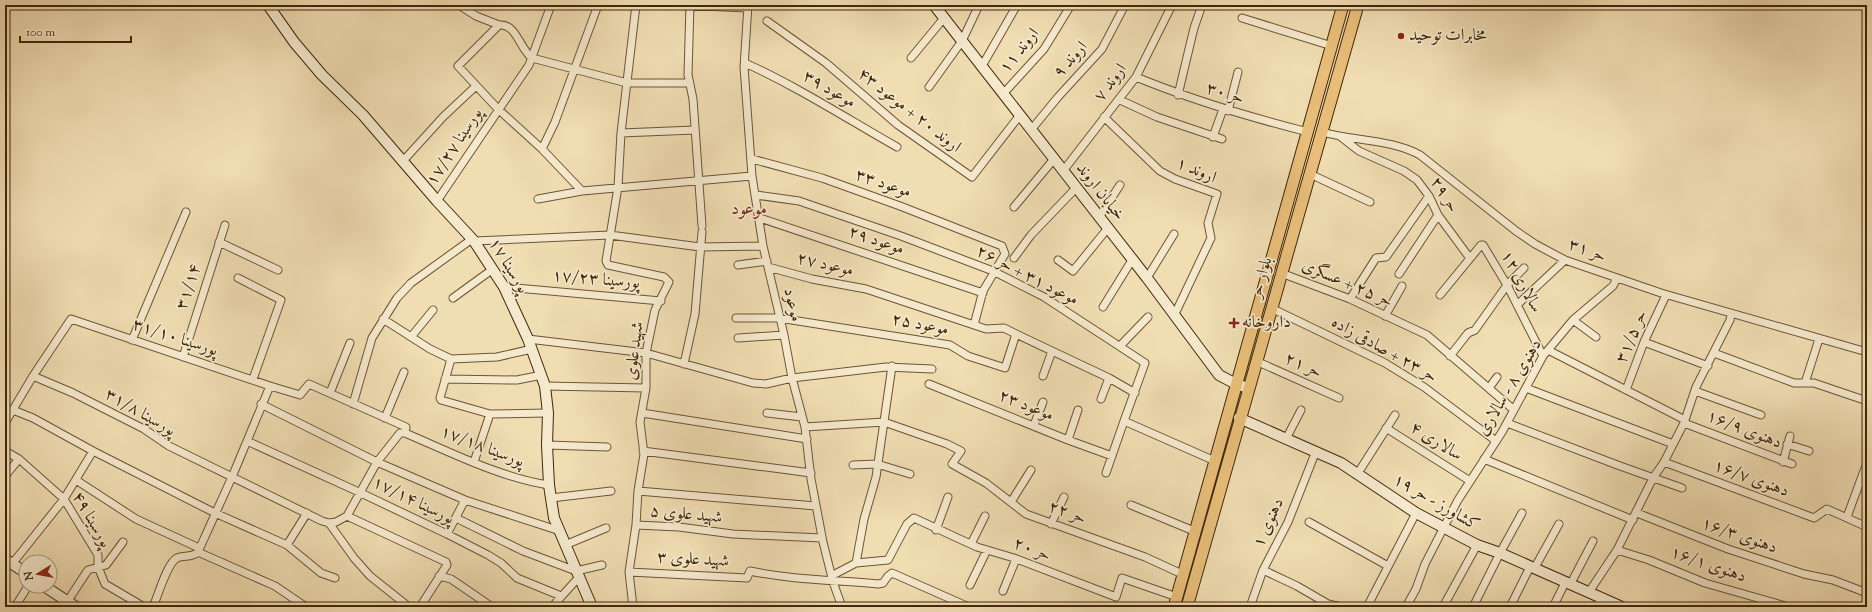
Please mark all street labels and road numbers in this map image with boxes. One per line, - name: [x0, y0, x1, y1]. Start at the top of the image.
- street label: اروند ۱۱: [994, 23, 1046, 79]
- street label: اروند ۹: [1048, 36, 1094, 84]
- street label: اروند ۷: [1089, 59, 1133, 107]
- street label: اروند ۲۰ + موعود ۴۳: [852, 63, 966, 159]
- street label: موعود ۳۹: [798, 65, 860, 115]
- street label: حر ۳۰: [1203, 77, 1247, 111]
- street label: پورسینا ۱۷/۲۷: [421, 103, 489, 191]
- street label: اروند ۱: [1172, 152, 1220, 190]
- street label: خیابان اروند: [1070, 158, 1130, 226]
- street label: موعود ۳۳: [852, 163, 914, 205]
- street label: حر ۲۹: [1423, 172, 1465, 218]
- street label: موعود ۲۹: [845, 220, 907, 262]
- street label: حر ۳۱: [1565, 233, 1609, 269]
- street label: پورسینا ۱۷: [482, 234, 534, 299]
- street label: موعود ۳۱ + حر ۲۶: [972, 240, 1082, 312]
- street label: موعود ۲۷: [794, 247, 856, 283]
- street label: سالاری ۱۲: [1494, 247, 1548, 317]
- street label: حر ۲۵ + عسگری: [1298, 254, 1396, 314]
- street label: بلوار حر: [1244, 255, 1279, 303]
- street label: ۳۱/۱۴: [170, 261, 208, 313]
- street label: پورسینا ۱۷/۲۳: [551, 264, 642, 296]
- street label: موعود: [776, 286, 808, 324]
- street label: حر ۳۱/۵: [1610, 307, 1654, 367]
- street label: موعود ۲۵: [889, 308, 951, 342]
- street label: حر ۲۳ + صادقی زاده: [1326, 311, 1442, 389]
- street label: پورسینا ۳۱/۱۰: [129, 313, 221, 363]
- street label: شهید علوی: [620, 320, 651, 382]
- street label: دهنوی ۸ - سالاری: [1472, 335, 1548, 441]
- street label: حر ۲۱: [1281, 347, 1325, 385]
- street label: پورسینا ۳۱/۸: [100, 383, 181, 443]
- street label: موعود ۲۳: [995, 384, 1057, 428]
- street label: دهنوی ۱۶/۹: [1703, 405, 1785, 455]
- street label: سالاری ۴: [1405, 417, 1467, 467]
- street label: پورسینا ۱۷/۱۸: [437, 420, 528, 474]
- street label: دهنوی ۱۶/۷: [1710, 454, 1792, 504]
- street label: کشاورز - حر ۱۹: [1388, 468, 1484, 538]
- street label: پورسینا ۱۷/۱۴: [368, 471, 459, 531]
- street label: پورسینا ۴۹: [65, 487, 117, 553]
- street label: دهنوی ۱: [1247, 494, 1291, 552]
- street label: حر ۲۲: [1045, 495, 1089, 531]
- street label: شهید علوی ۵: [649, 500, 723, 530]
- street label: دهنوی ۱۶/۳: [1698, 512, 1780, 560]
- street label: حر ۲۰: [1010, 532, 1054, 568]
- street label: دهنوی ۱۶/۱: [1667, 541, 1749, 589]
- street label: شهید علوی ۳: [656, 546, 730, 574]

